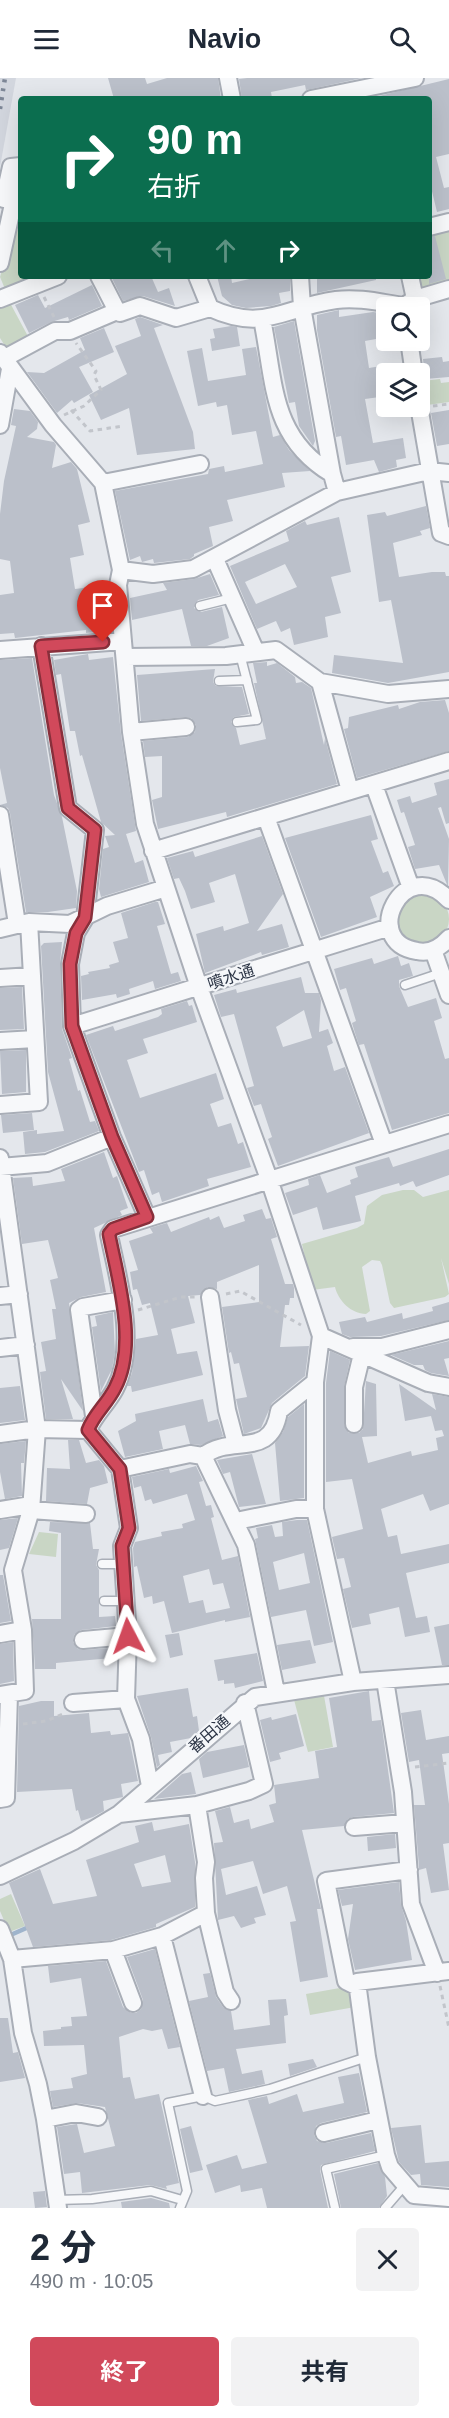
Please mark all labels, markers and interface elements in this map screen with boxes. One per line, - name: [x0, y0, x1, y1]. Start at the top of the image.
- icon: menu: [30, 23, 63, 56]
- icon: search: [386, 23, 419, 56]
- text: Navio: [188, 24, 261, 54]
- text: 90 m: [147, 116, 243, 163]
- icon: right: [48, 120, 126, 198]
- text: 右折: [147, 172, 201, 202]
- icon: left: [146, 234, 179, 267]
- icon: ahead: [209, 234, 242, 267]
- icon: right: [272, 234, 305, 267]
- map controls: [376, 297, 430, 417]
- button: search: [376, 297, 430, 351]
- button: layers: [376, 363, 430, 417]
- pin: [77, 580, 128, 642]
- icon: arrive: [86, 589, 119, 622]
- street label: 噴水通: [206, 961, 256, 993]
- position arrow: [96, 1604, 160, 1668]
- street label: 番田通: [185, 1712, 233, 1756]
- text: 2 分: [30, 2227, 96, 2268]
- button: close: [356, 2228, 419, 2291]
- text: 490 m · 10:05: [30, 2270, 153, 2292]
- button: 終了: [30, 2337, 219, 2406]
- button: 共有: [231, 2337, 419, 2406]

